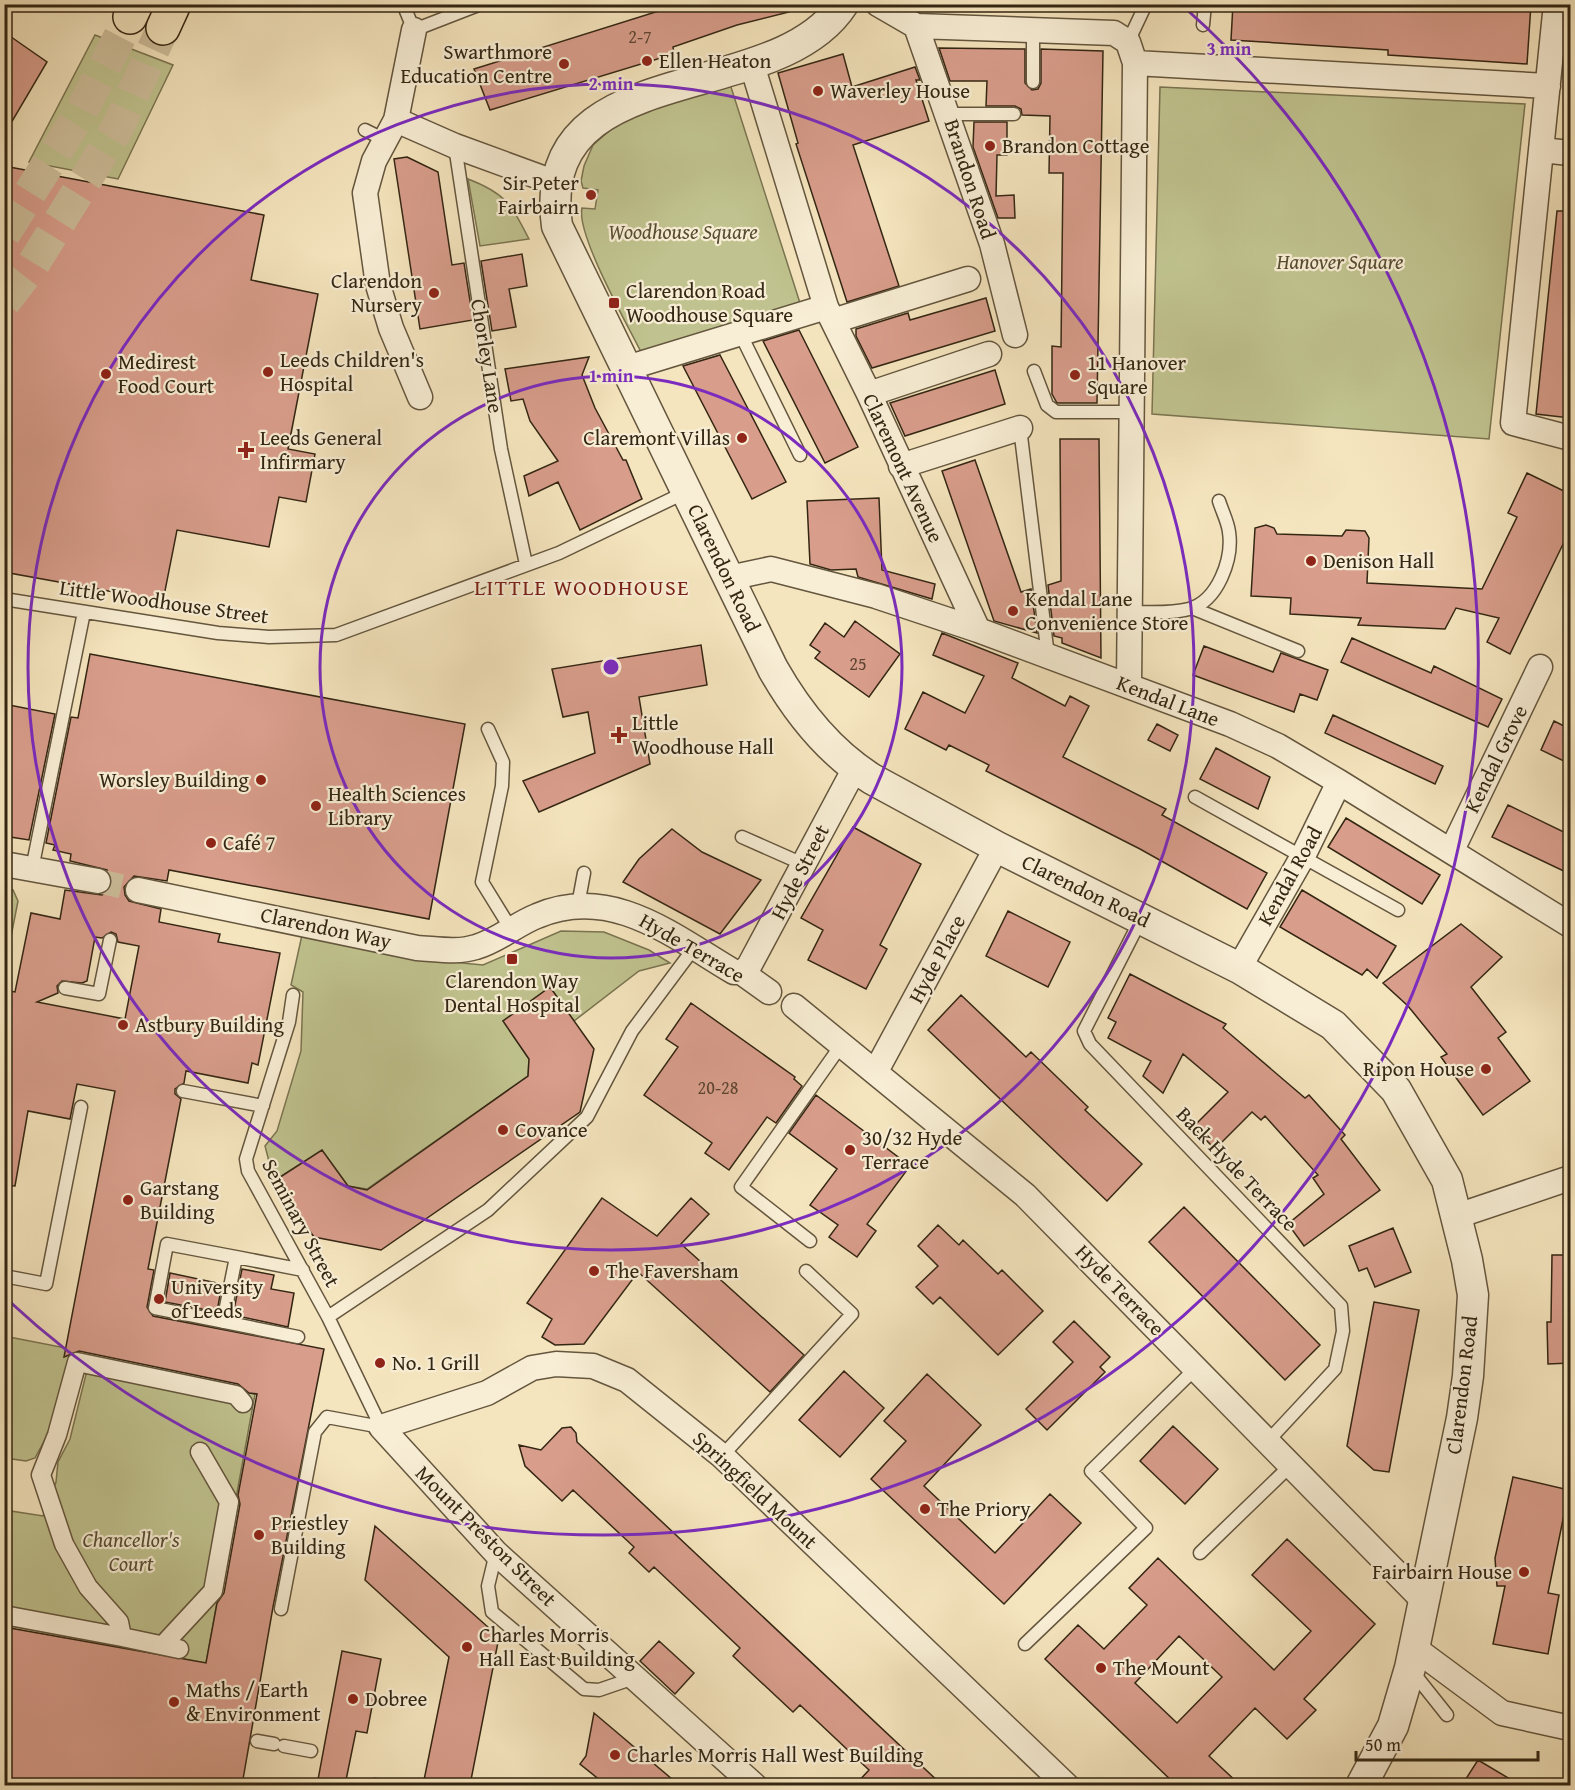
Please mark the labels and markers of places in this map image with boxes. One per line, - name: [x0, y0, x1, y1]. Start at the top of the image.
- place label: Swarthmore Education Centre: [400, 36, 552, 91]
- place label: Ellen Heaton: [659, 45, 772, 76]
- marker: Ellen Heaton: [640, 54, 654, 68]
- marker: Swarthmore Education Centre: [557, 57, 571, 71]
- place label: Waverley House: [830, 75, 970, 106]
- marker: Waverley House: [811, 84, 825, 98]
- place label: Brandon Cottage: [1002, 130, 1150, 161]
- marker: Brandon Cottage: [983, 139, 997, 153]
- place label: Sir Peter Fairbairn: [498, 167, 579, 222]
- marker: Sir Peter Fairbairn: [584, 188, 598, 202]
- place label: Clarendon Nursery: [331, 265, 423, 320]
- place label: Clarendon Road Woodhouse Square: [626, 275, 793, 330]
- marker: Clarendon Nursery: [427, 286, 441, 300]
- marker: Clarendon Road Woodhouse Square: [607, 296, 621, 310]
- place label: Leeds Children's Hospital: [280, 344, 424, 399]
- place label: Medirest Food Court: [118, 346, 215, 401]
- place label: 11 Hanover Square: [1087, 347, 1187, 402]
- marker: Leeds Children's Hospital: [261, 365, 275, 379]
- marker: Medirest Food Court: [99, 367, 113, 381]
- marker: 11 Hanover Square: [1068, 368, 1082, 382]
- place label: Leeds General Infirmary: [260, 422, 382, 477]
- place label: Claremont Villas: [583, 422, 730, 453]
- marker: Claremont Villas: [735, 431, 749, 445]
- marker: Leeds General Infirmary: [237, 441, 255, 459]
- place label: Denison Hall: [1323, 545, 1435, 576]
- marker: Denison Hall: [1304, 554, 1318, 568]
- place label: Kendal Lane Convenience Store: [1025, 583, 1189, 638]
- marker: Kendal Lane Convenience Store: [1006, 604, 1020, 618]
- centre of rings: [601, 657, 621, 677]
- place label: Little Woodhouse Hall: [632, 707, 774, 762]
- marker: Little Woodhouse Hall: [610, 726, 628, 744]
- place label: Worsley Building: [99, 764, 250, 795]
- marker: Worsley Building: [254, 773, 268, 787]
- place label: Health Sciences Library: [328, 778, 466, 833]
- marker: Health Sciences Library: [309, 799, 323, 813]
- place label: Café 7: [223, 827, 276, 858]
- marker: Café 7: [204, 836, 218, 850]
- marker: Clarendon Way Dental Hospital: [505, 952, 519, 966]
- place label: Clarendon Way Dental Hospital: [444, 965, 580, 1020]
- place label: Astbury Building: [135, 1009, 284, 1040]
- marker: Astbury Building: [116, 1018, 130, 1032]
- place label: Ripon House: [1363, 1053, 1474, 1084]
- marker: Ripon House: [1479, 1062, 1493, 1076]
- place label: Covance: [515, 1114, 588, 1145]
- place label: 30/32 Hyde Terrace: [862, 1122, 963, 1177]
- marker: Covance: [496, 1123, 510, 1137]
- marker: 30/32 Hyde Terrace: [843, 1143, 857, 1157]
- place label: Garstang Building: [140, 1172, 219, 1227]
- marker: Garstang Building: [121, 1193, 135, 1207]
- place label: The Faversham: [606, 1255, 739, 1286]
- marker: The Faversham: [587, 1264, 601, 1278]
- place label: University of Leeds: [171, 1271, 264, 1326]
- marker: University of Leeds: [152, 1292, 166, 1306]
- place label: No. 1 Grill: [392, 1347, 480, 1378]
- marker: No. 1 Grill: [373, 1356, 387, 1370]
- place label: The Priory: [937, 1493, 1031, 1524]
- marker: The Priory: [918, 1502, 932, 1516]
- place label: Priestley Building: [271, 1507, 349, 1562]
- marker: Priestley Building: [252, 1528, 266, 1542]
- place label: Fairbairn House: [1372, 1556, 1512, 1587]
- marker: Fairbairn House: [1517, 1565, 1531, 1579]
- place label: Charles Morris Hall East Building: [479, 1619, 635, 1674]
- marker: Charles Morris Hall East Building: [460, 1640, 474, 1654]
- place label: The Mount: [1113, 1652, 1210, 1683]
- marker: The Mount: [1094, 1661, 1108, 1675]
- place label: Maths / Earth & Environment: [186, 1674, 321, 1729]
- place label: Dobree: [365, 1683, 428, 1714]
- marker: Dobree: [346, 1692, 360, 1706]
- marker: Maths / Earth & Environment: [167, 1695, 181, 1709]
- place label: Charles Morris Hall West Building: [627, 1739, 924, 1770]
- marker: Charles Morris Hall West Building: [608, 1748, 622, 1762]

